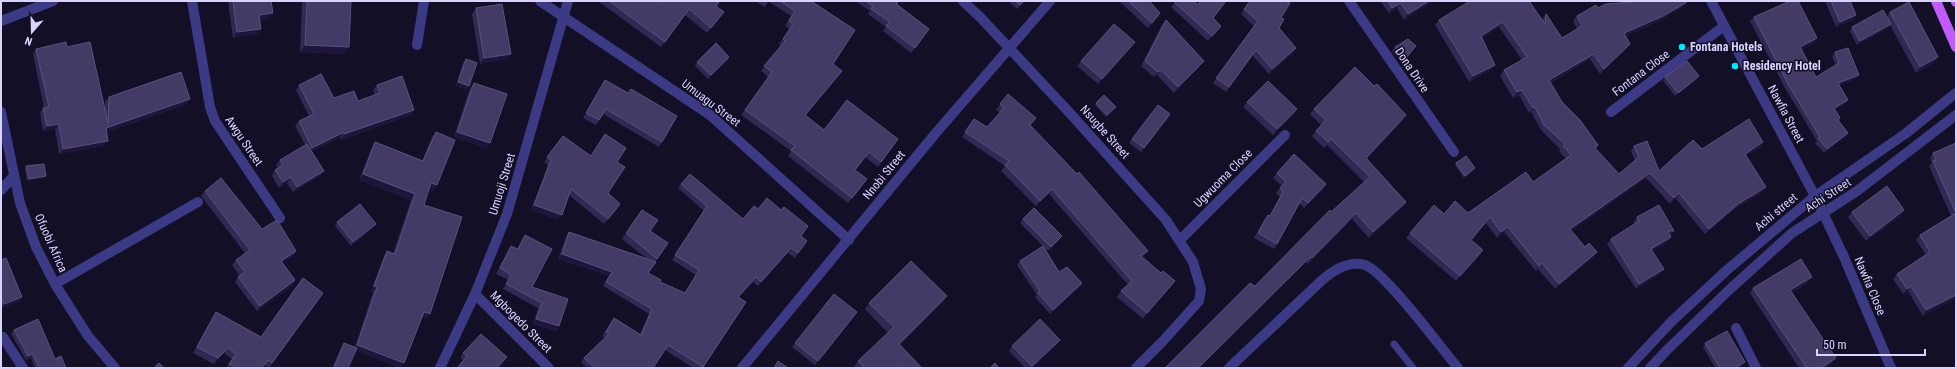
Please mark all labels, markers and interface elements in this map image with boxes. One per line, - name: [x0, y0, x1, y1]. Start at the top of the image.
- north arrow: [12, 12, 52, 52]
- text: N: [23, 34, 34, 48]
- place label: Fontana Hotels: [1690, 40, 1763, 54]
- marker: Fontana Hotels: [1677, 42, 1687, 52]
- street label: Dona Drive: [1392, 45, 1432, 95]
- street label: Fontana Close: [1610, 47, 1673, 99]
- place label: Residency Hotel: [1743, 59, 1821, 73]
- marker: Residency Hotel: [1730, 61, 1740, 71]
- street label: Umuagu Street: [679, 76, 743, 130]
- street label: Nawfia Street: [1765, 83, 1807, 146]
- street label: Nsugbe Street: [1077, 102, 1133, 162]
- street label: Awgu Street: [222, 113, 266, 169]
- street label: Ugwuoma Close: [1191, 146, 1255, 210]
- street label: Nnobi Street: [860, 147, 908, 202]
- street label: Umuoji Street: [486, 151, 518, 217]
- street label: Achi Street: [1802, 175, 1854, 215]
- street label: Achi street: [1752, 190, 1800, 234]
- street label: Ofuobi Africa: [32, 212, 70, 275]
- street label: Nawfia Close: [1851, 255, 1889, 318]
- street label: Mgbogedo Street: [487, 288, 555, 356]
- scale bar: [1817, 331, 1925, 357]
- text: 50 m: [1823, 338, 1847, 352]

